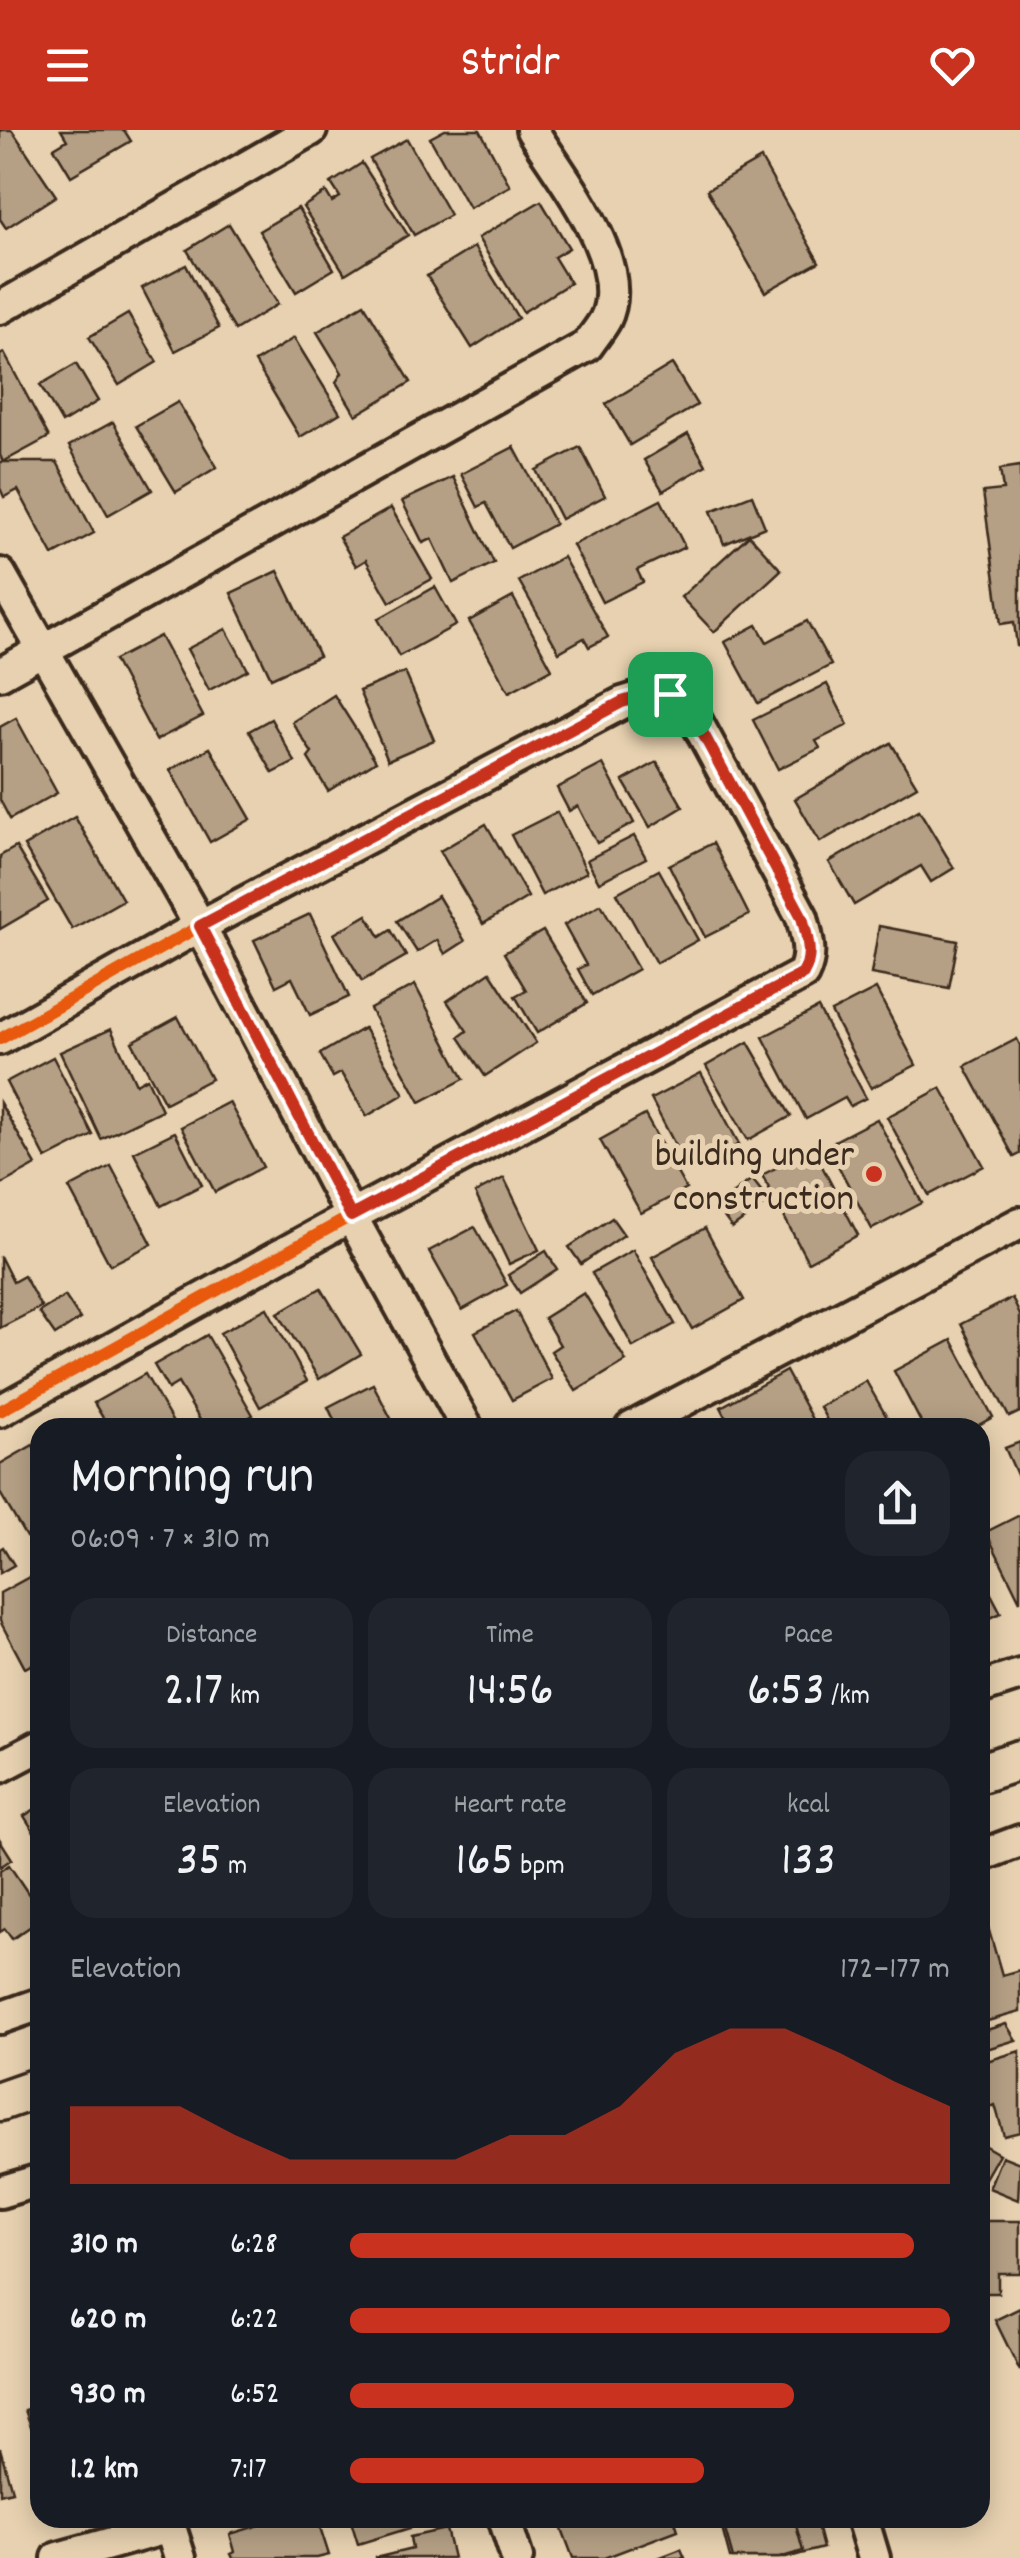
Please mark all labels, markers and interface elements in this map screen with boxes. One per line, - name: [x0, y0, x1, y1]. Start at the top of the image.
- text: Stridr: [460, 33, 560, 97]
- icon: menu: [40, 38, 95, 93]
- icon: heart: [925, 38, 980, 93]
- pin: [628, 652, 713, 737]
- icon: arrive: [643, 667, 698, 722]
- place label: building under construction: [655, 1130, 854, 1229]
- marker: building under construction: [863, 1163, 885, 1185]
- text: Morning run: [70, 1441, 314, 1520]
- button: share: [845, 1451, 950, 1556]
- text: 06:09 · 7 × 310 m: [70, 1518, 270, 1564]
- text: Distance: [166, 1617, 257, 1657]
- text: Time: [486, 1617, 534, 1657]
- text: Pace: [784, 1617, 833, 1657]
- text: 2.17: [163, 1657, 223, 1729]
- text: 14:56: [466, 1657, 554, 1729]
- text: 6:53: [747, 1657, 825, 1729]
- text: km: [223, 1678, 260, 1718]
- text: /km: [825, 1678, 870, 1718]
- text: Elevation: [163, 1787, 260, 1827]
- text: Heart rate: [453, 1787, 567, 1827]
- text: kcal: [787, 1787, 830, 1827]
- text: 35: [176, 1827, 222, 1899]
- text: 165: [455, 1827, 514, 1899]
- text: 133: [781, 1827, 836, 1899]
- text: m: [222, 1848, 247, 1888]
- text: bpm: [514, 1848, 565, 1888]
- text: Elevation: [70, 1948, 181, 1994]
- text: 172–177 m: [840, 1948, 950, 1994]
- text: 310 m: [70, 2223, 138, 2269]
- text: 6:28: [230, 2223, 278, 2269]
- text: 620 m: [70, 2298, 146, 2344]
- text: 6:22: [230, 2298, 279, 2344]
- text: 930 m: [70, 2373, 146, 2419]
- text: 6:52: [230, 2373, 280, 2419]
- text: 1.2 km: [70, 2448, 139, 2494]
- text: 7:17: [230, 2448, 267, 2494]

